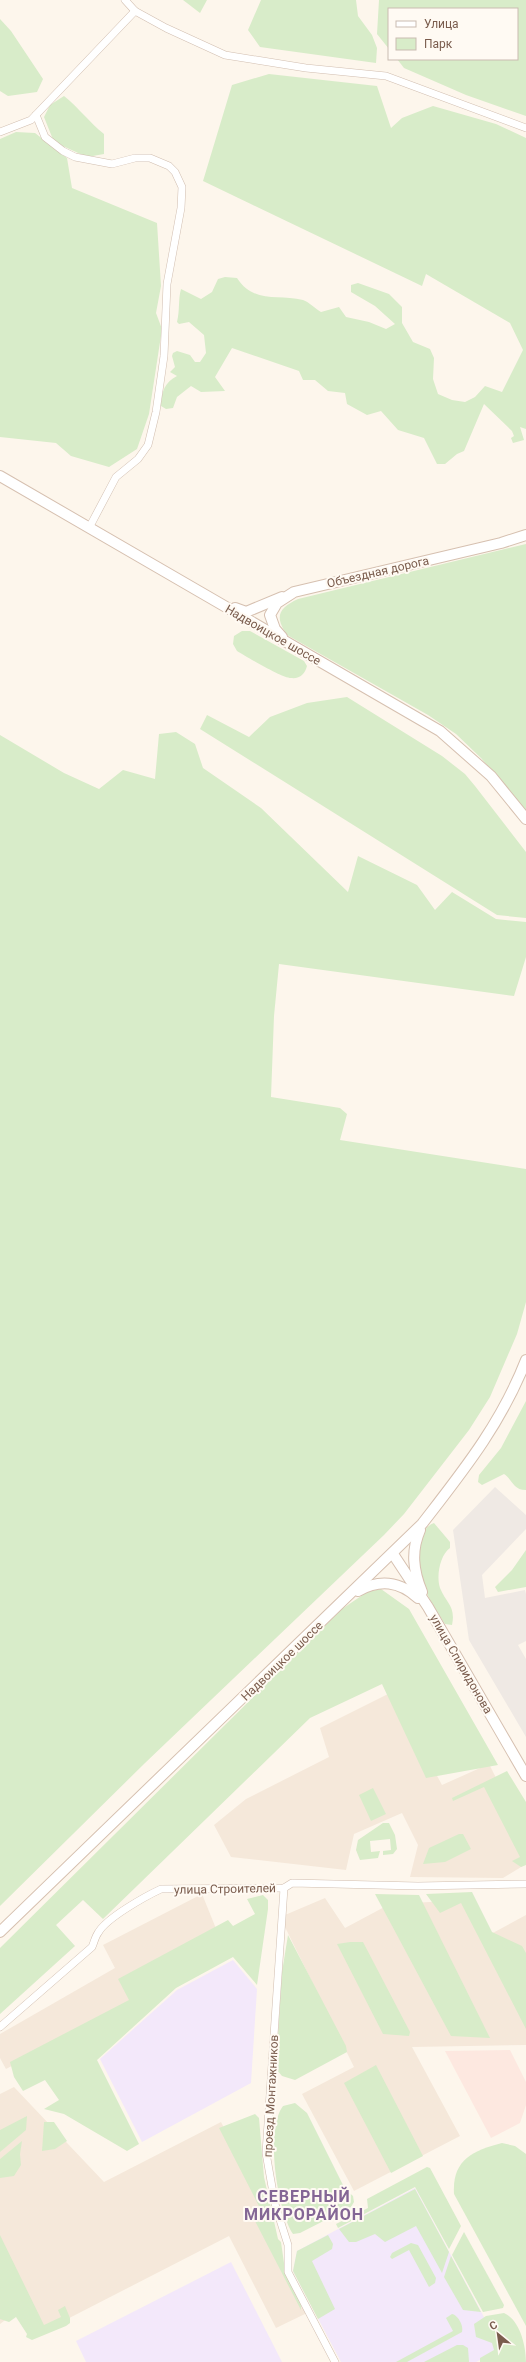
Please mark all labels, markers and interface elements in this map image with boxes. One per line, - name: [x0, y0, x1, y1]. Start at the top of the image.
- legend: [388, 8, 518, 60]
- text: Улица: [424, 17, 459, 31]
- text: Парк: [424, 37, 453, 51]
- street label: Объездная дорога: [326, 553, 430, 591]
- street label: Надвоицкое шоссе: [223, 602, 323, 668]
- street label: улица Спиридонова: [427, 1612, 495, 1716]
- street label: Надвоицкое шоссе: [238, 1618, 326, 1704]
- street label: улица Строителей: [174, 1881, 276, 1897]
- street label: проезд Монтажников: [261, 2034, 281, 2158]
- district label: СЕВЕРНЫЙ МИКРОРАЙОН: [244, 2186, 364, 2224]
- north arrow: [478, 2314, 518, 2354]
- text: С: [487, 2318, 500, 2333]

